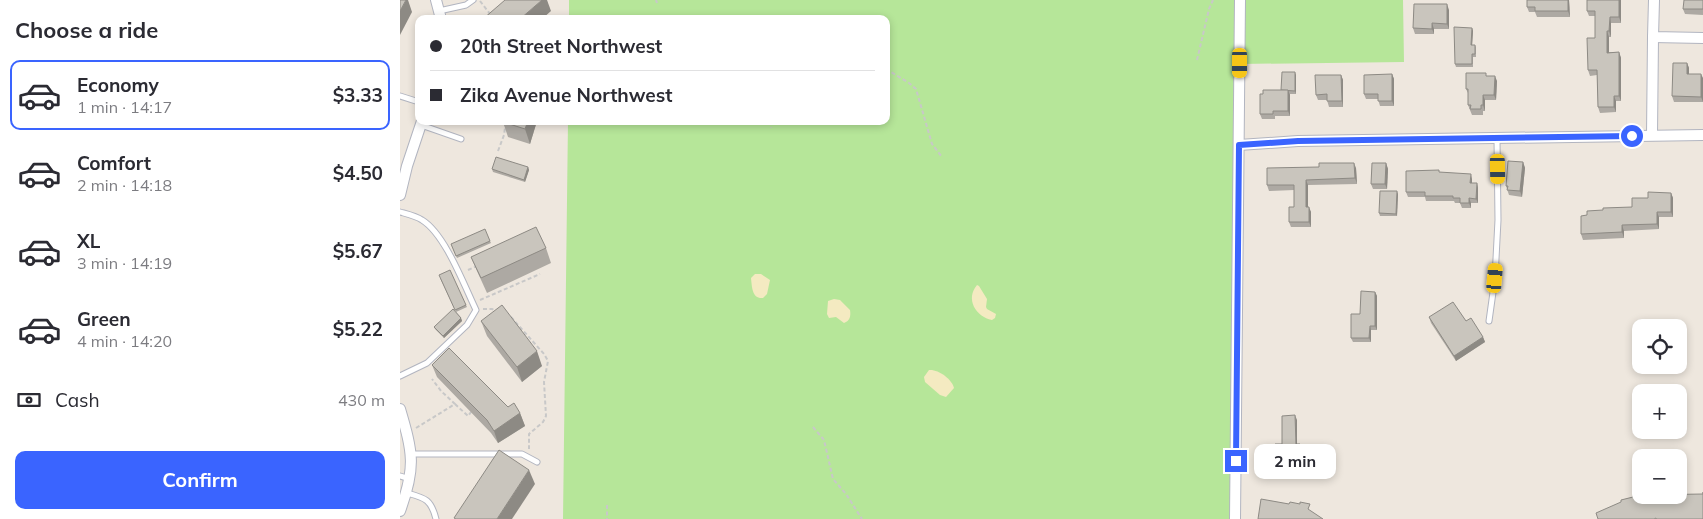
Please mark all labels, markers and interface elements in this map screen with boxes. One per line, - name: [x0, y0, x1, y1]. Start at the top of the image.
- text: Choose a ride: [15, 16, 158, 44]
- text: 20th Street Northwest: [460, 34, 662, 58]
- car: [1232, 48, 1247, 78]
- icon: car: [17, 73, 62, 118]
- text: Economy: [77, 73, 159, 97]
- text: $3.33: [333, 83, 383, 107]
- text: Zika Avenue Northwest: [460, 83, 672, 107]
- text: 1 min · 14:17: [77, 97, 172, 117]
- route start: [1621, 125, 1643, 147]
- icon: car: [17, 151, 62, 196]
- text: Comfort: [77, 151, 151, 175]
- car: [1490, 154, 1505, 184]
- text: $4.50: [333, 161, 383, 185]
- text: 2 min · 14:18: [77, 175, 172, 195]
- icon: car: [17, 229, 62, 274]
- text: XL: [77, 229, 100, 253]
- text: $5.67: [333, 239, 383, 263]
- text: 3 min · 14:19: [77, 253, 172, 273]
- car: [1486, 262, 1503, 294]
- icon: car: [17, 307, 62, 352]
- text: Green: [77, 307, 131, 331]
- text: $5.22: [333, 317, 383, 341]
- map controls: [1632, 319, 1687, 504]
- button: locate: [1632, 319, 1687, 374]
- text: 4 min · 14:20: [77, 331, 172, 351]
- button: +: [1632, 384, 1687, 439]
- icon: cash: [15, 386, 43, 414]
- text: Cash: [55, 388, 100, 412]
- text: 430 m: [338, 390, 385, 410]
- callout: 2 min: [1254, 444, 1336, 478]
- button: −: [1632, 449, 1687, 504]
- route end: [1225, 450, 1247, 472]
- button: Confirm: [15, 451, 385, 509]
- text: 2 min: [1274, 451, 1316, 471]

